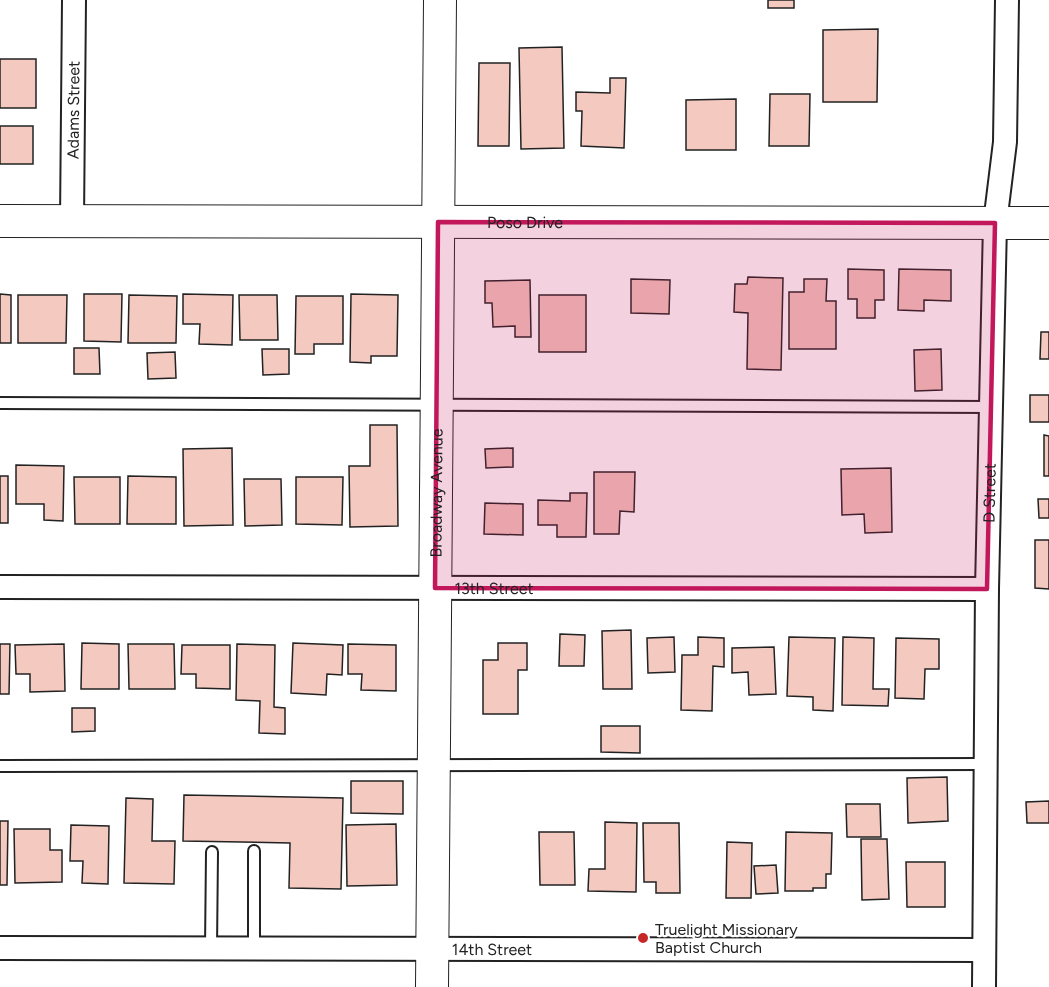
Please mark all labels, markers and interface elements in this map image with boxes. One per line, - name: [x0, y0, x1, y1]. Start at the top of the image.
- street label: Adams Street: [63, 61, 83, 159]
- street label: Poso Drive: [487, 212, 563, 232]
- street label: Broadway Avenue: [426, 428, 446, 558]
- street label: D Street: [979, 463, 999, 523]
- street label: 13th Street: [454, 578, 534, 598]
- place label: Truelight Missionary Baptist Church: [655, 920, 798, 957]
- marker: Truelight Missionary Baptist Church: [636, 931, 650, 945]
- street label: 14th Street: [452, 939, 532, 959]

